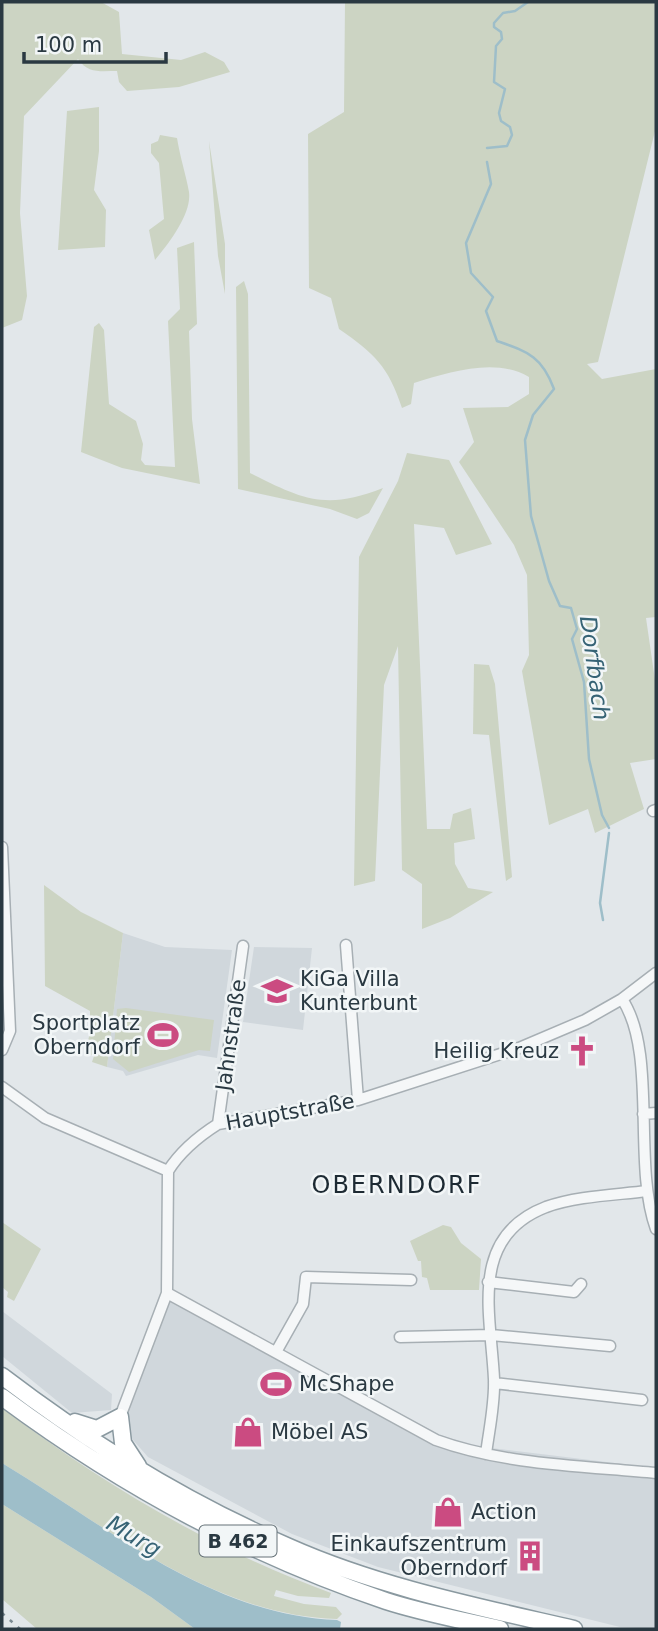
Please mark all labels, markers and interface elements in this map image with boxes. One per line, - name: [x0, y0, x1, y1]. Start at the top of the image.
- scale bar: [24, 21, 166, 65]
- text: 100 m: [35, 33, 102, 57]
- water label: Dorfbach: [575, 614, 615, 722]
- place label: KiGa Villa Kunterbunt: [300, 967, 417, 1015]
- school or university icon: KiGa Villa Kunterbunt: [260, 974, 294, 1008]
- street label: Jahnstraße: [211, 978, 251, 1094]
- place label: Sportplatz Oberndorf: [32, 1011, 141, 1059]
- sports icon: Sportplatz Oberndorf: [146, 1018, 180, 1052]
- church icon: Heilig Kreuz: [565, 1034, 599, 1068]
- place label: Heilig Kreuz: [434, 1039, 559, 1063]
- street label: Hauptstraße: [224, 1089, 356, 1135]
- district label: OBERNDORF: [312, 1171, 483, 1199]
- sports icon: McShape: [259, 1367, 293, 1401]
- place label: McShape: [299, 1372, 394, 1396]
- shop icon: Möbel AS: [231, 1415, 265, 1449]
- place label: Möbel AS: [271, 1420, 368, 1444]
- shop icon: Action: [431, 1495, 465, 1529]
- place label: Action: [471, 1500, 537, 1524]
- water label: Murg: [102, 1510, 166, 1562]
- road number: B 462: [200, 1526, 276, 1556]
- place label: Einkaufszentrum Oberndorf: [330, 1532, 508, 1580]
- building icon: Einkaufszentrum Oberndorf: [513, 1539, 547, 1573]

